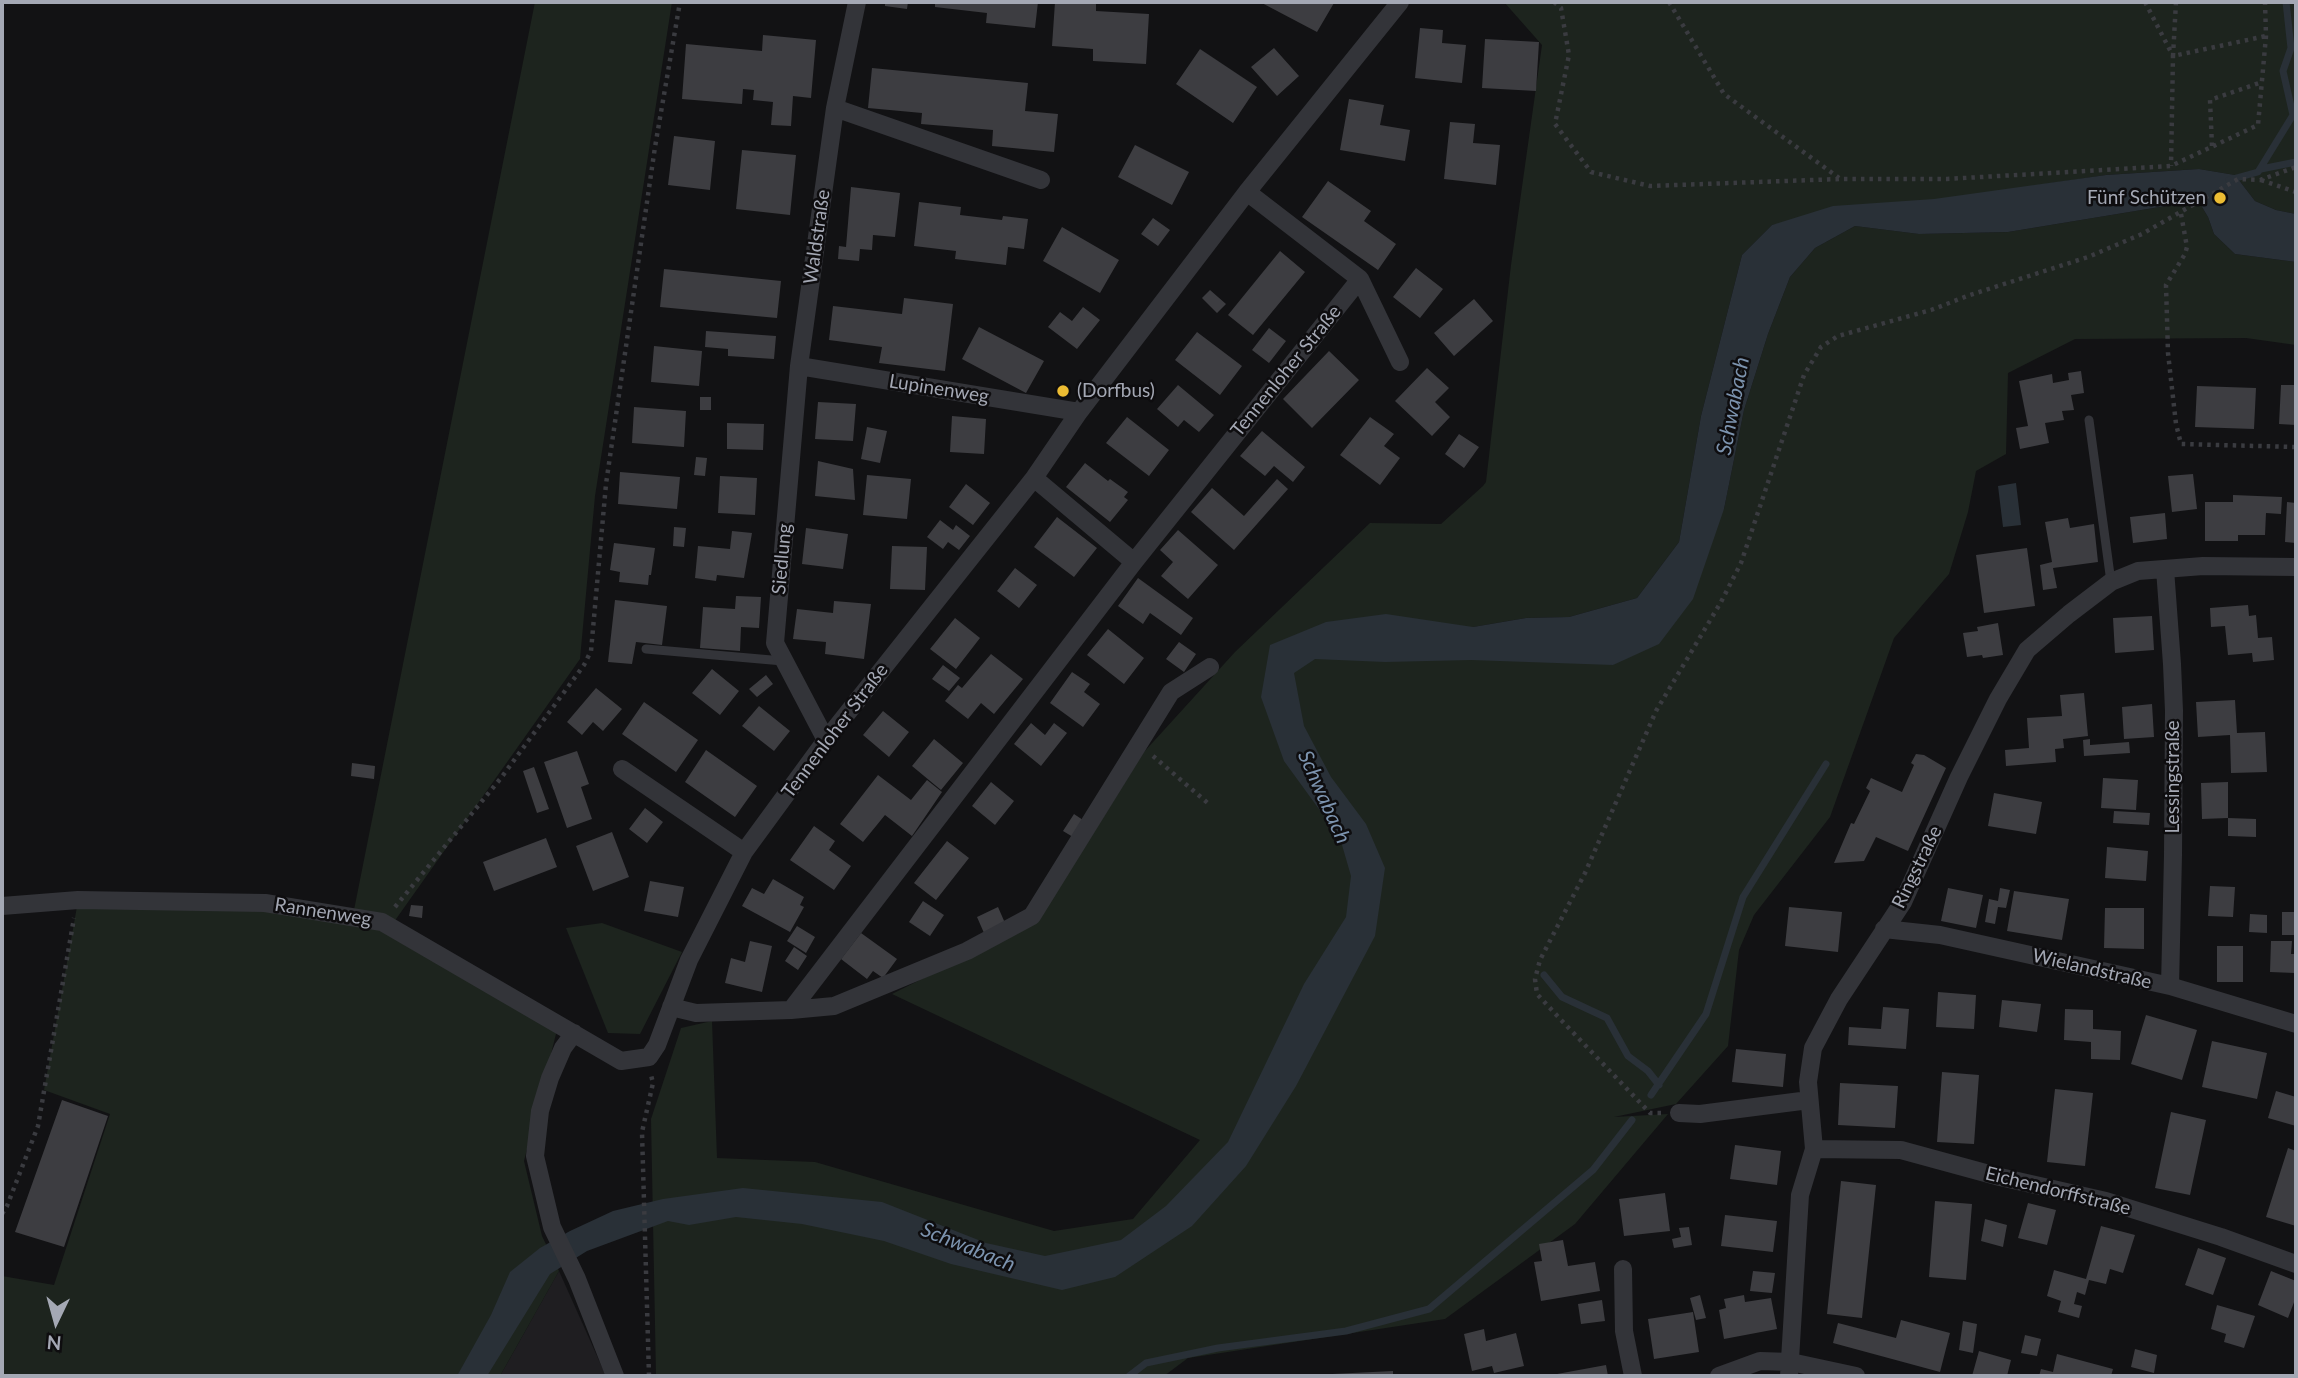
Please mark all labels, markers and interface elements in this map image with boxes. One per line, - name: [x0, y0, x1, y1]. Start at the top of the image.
- place label: Fünf Schützen: [2087, 187, 2206, 209]
- street label: Waldstraße: [799, 188, 835, 286]
- marker: Fünf Schützen: [2212, 190, 2228, 206]
- street label: Tennenloher Straße: [1226, 301, 1346, 441]
- water label: Schwabach: [1711, 355, 1755, 457]
- street label: Lupinenweg: [887, 370, 991, 408]
- place label: (Dorfbus): [1077, 380, 1155, 402]
- marker: (Dorfbus): [1055, 383, 1071, 399]
- street label: Siedlung: [768, 523, 796, 595]
- street label: Tennenloher Straße: [777, 659, 893, 803]
- street label: Lessingstraße: [2162, 721, 2184, 833]
- water label: Schwabach: [1292, 746, 1356, 848]
- street label: Ringstraße: [1887, 822, 1947, 912]
- street label: Rannenweg: [273, 893, 373, 931]
- street label: Wielandstraße: [2030, 944, 2154, 994]
- street label: Eichendorffstraße: [1983, 1162, 2133, 1220]
- water label: Schwabach: [917, 1217, 1019, 1277]
- north arrow: [21, 1287, 91, 1357]
- text: N: [46, 1331, 62, 1356]

